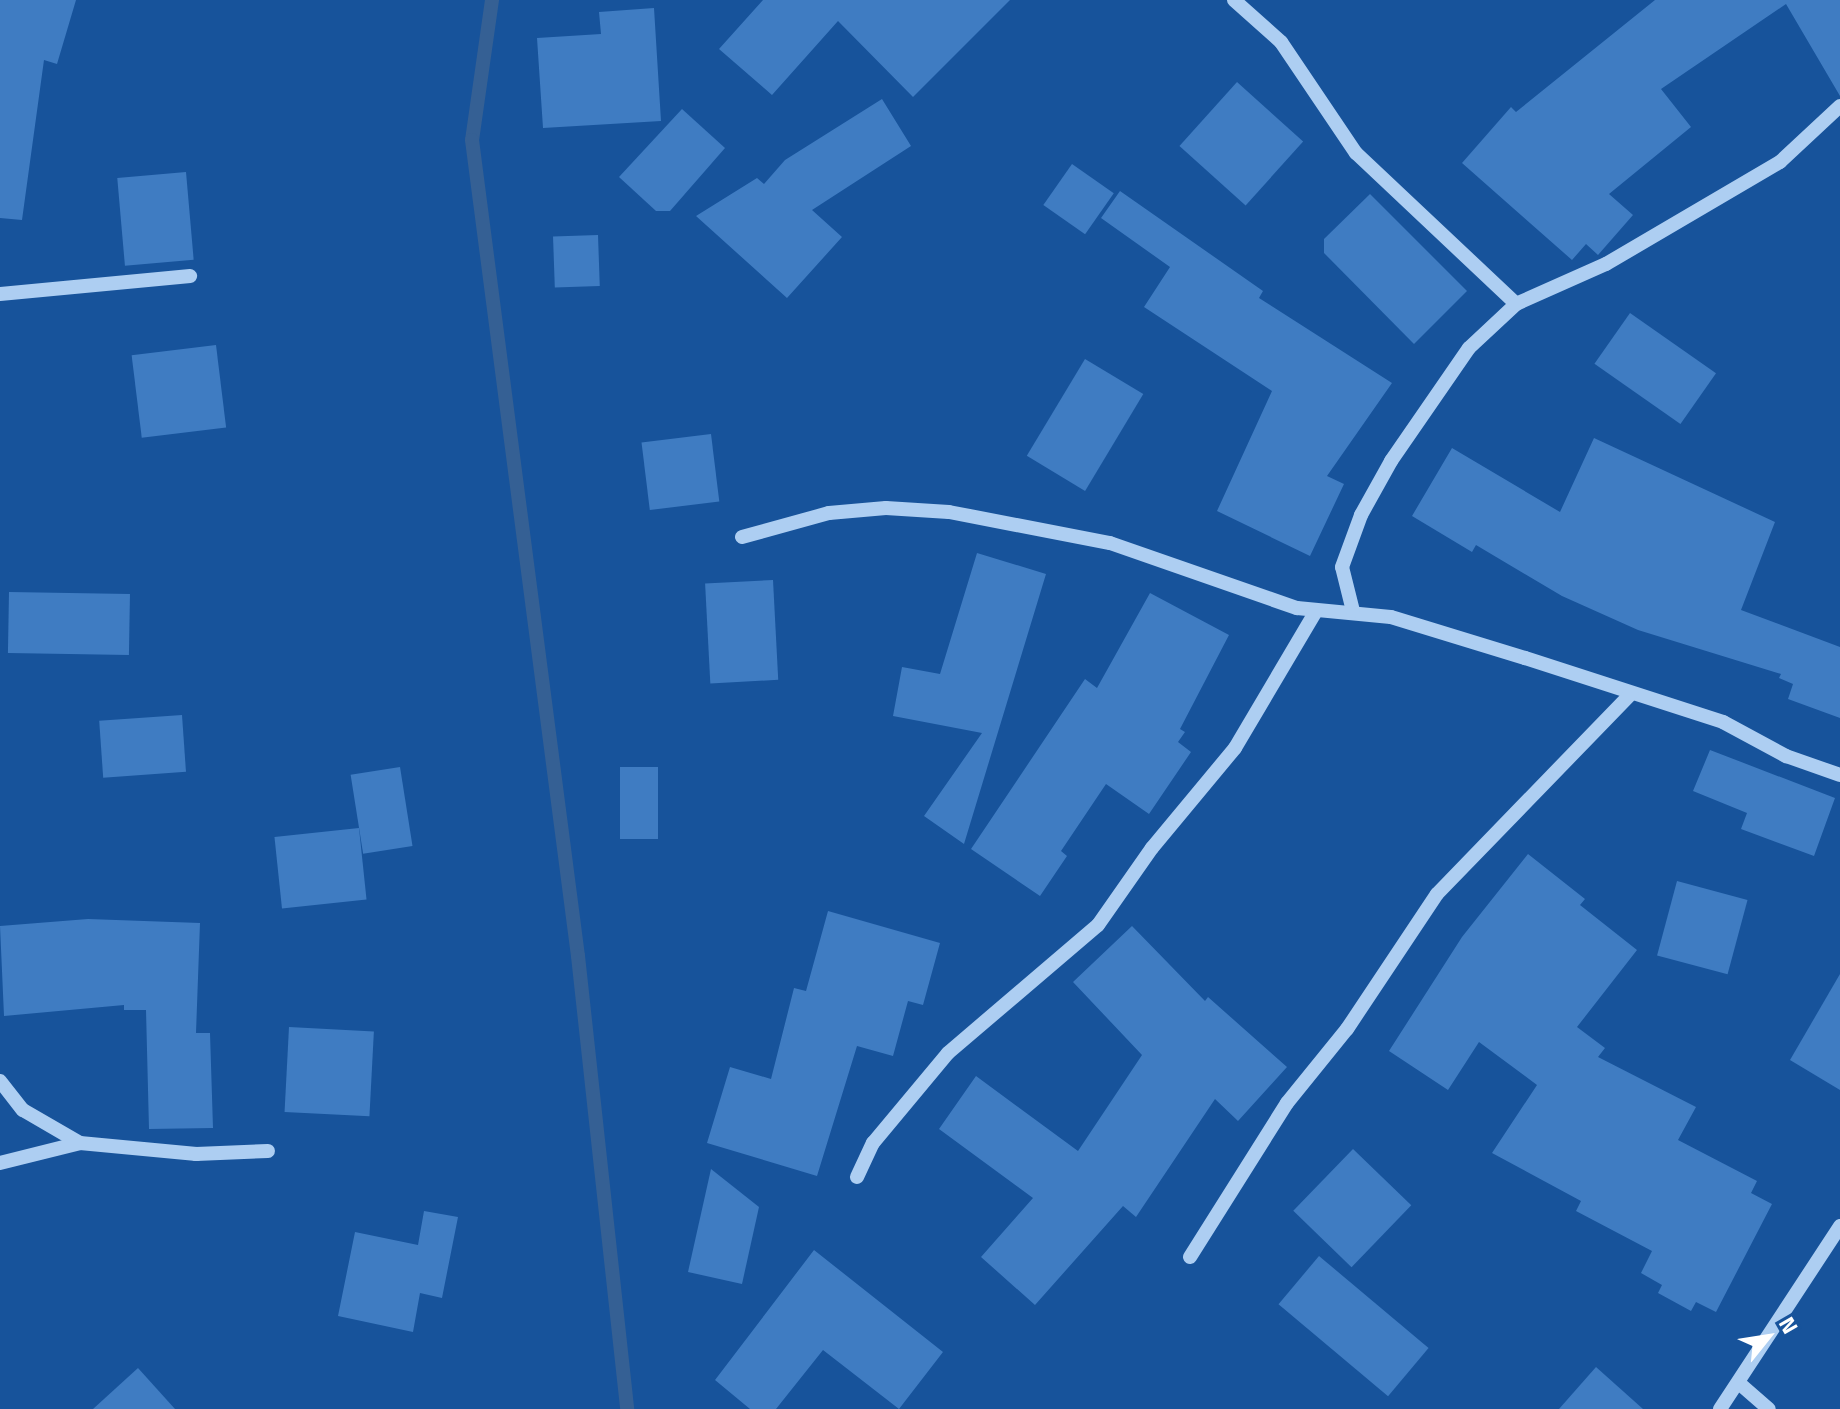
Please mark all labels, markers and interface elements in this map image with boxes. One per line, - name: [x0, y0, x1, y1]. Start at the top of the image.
- north arrow: [1728, 1297, 1808, 1377]
- text: N: [1770, 1310, 1807, 1340]

